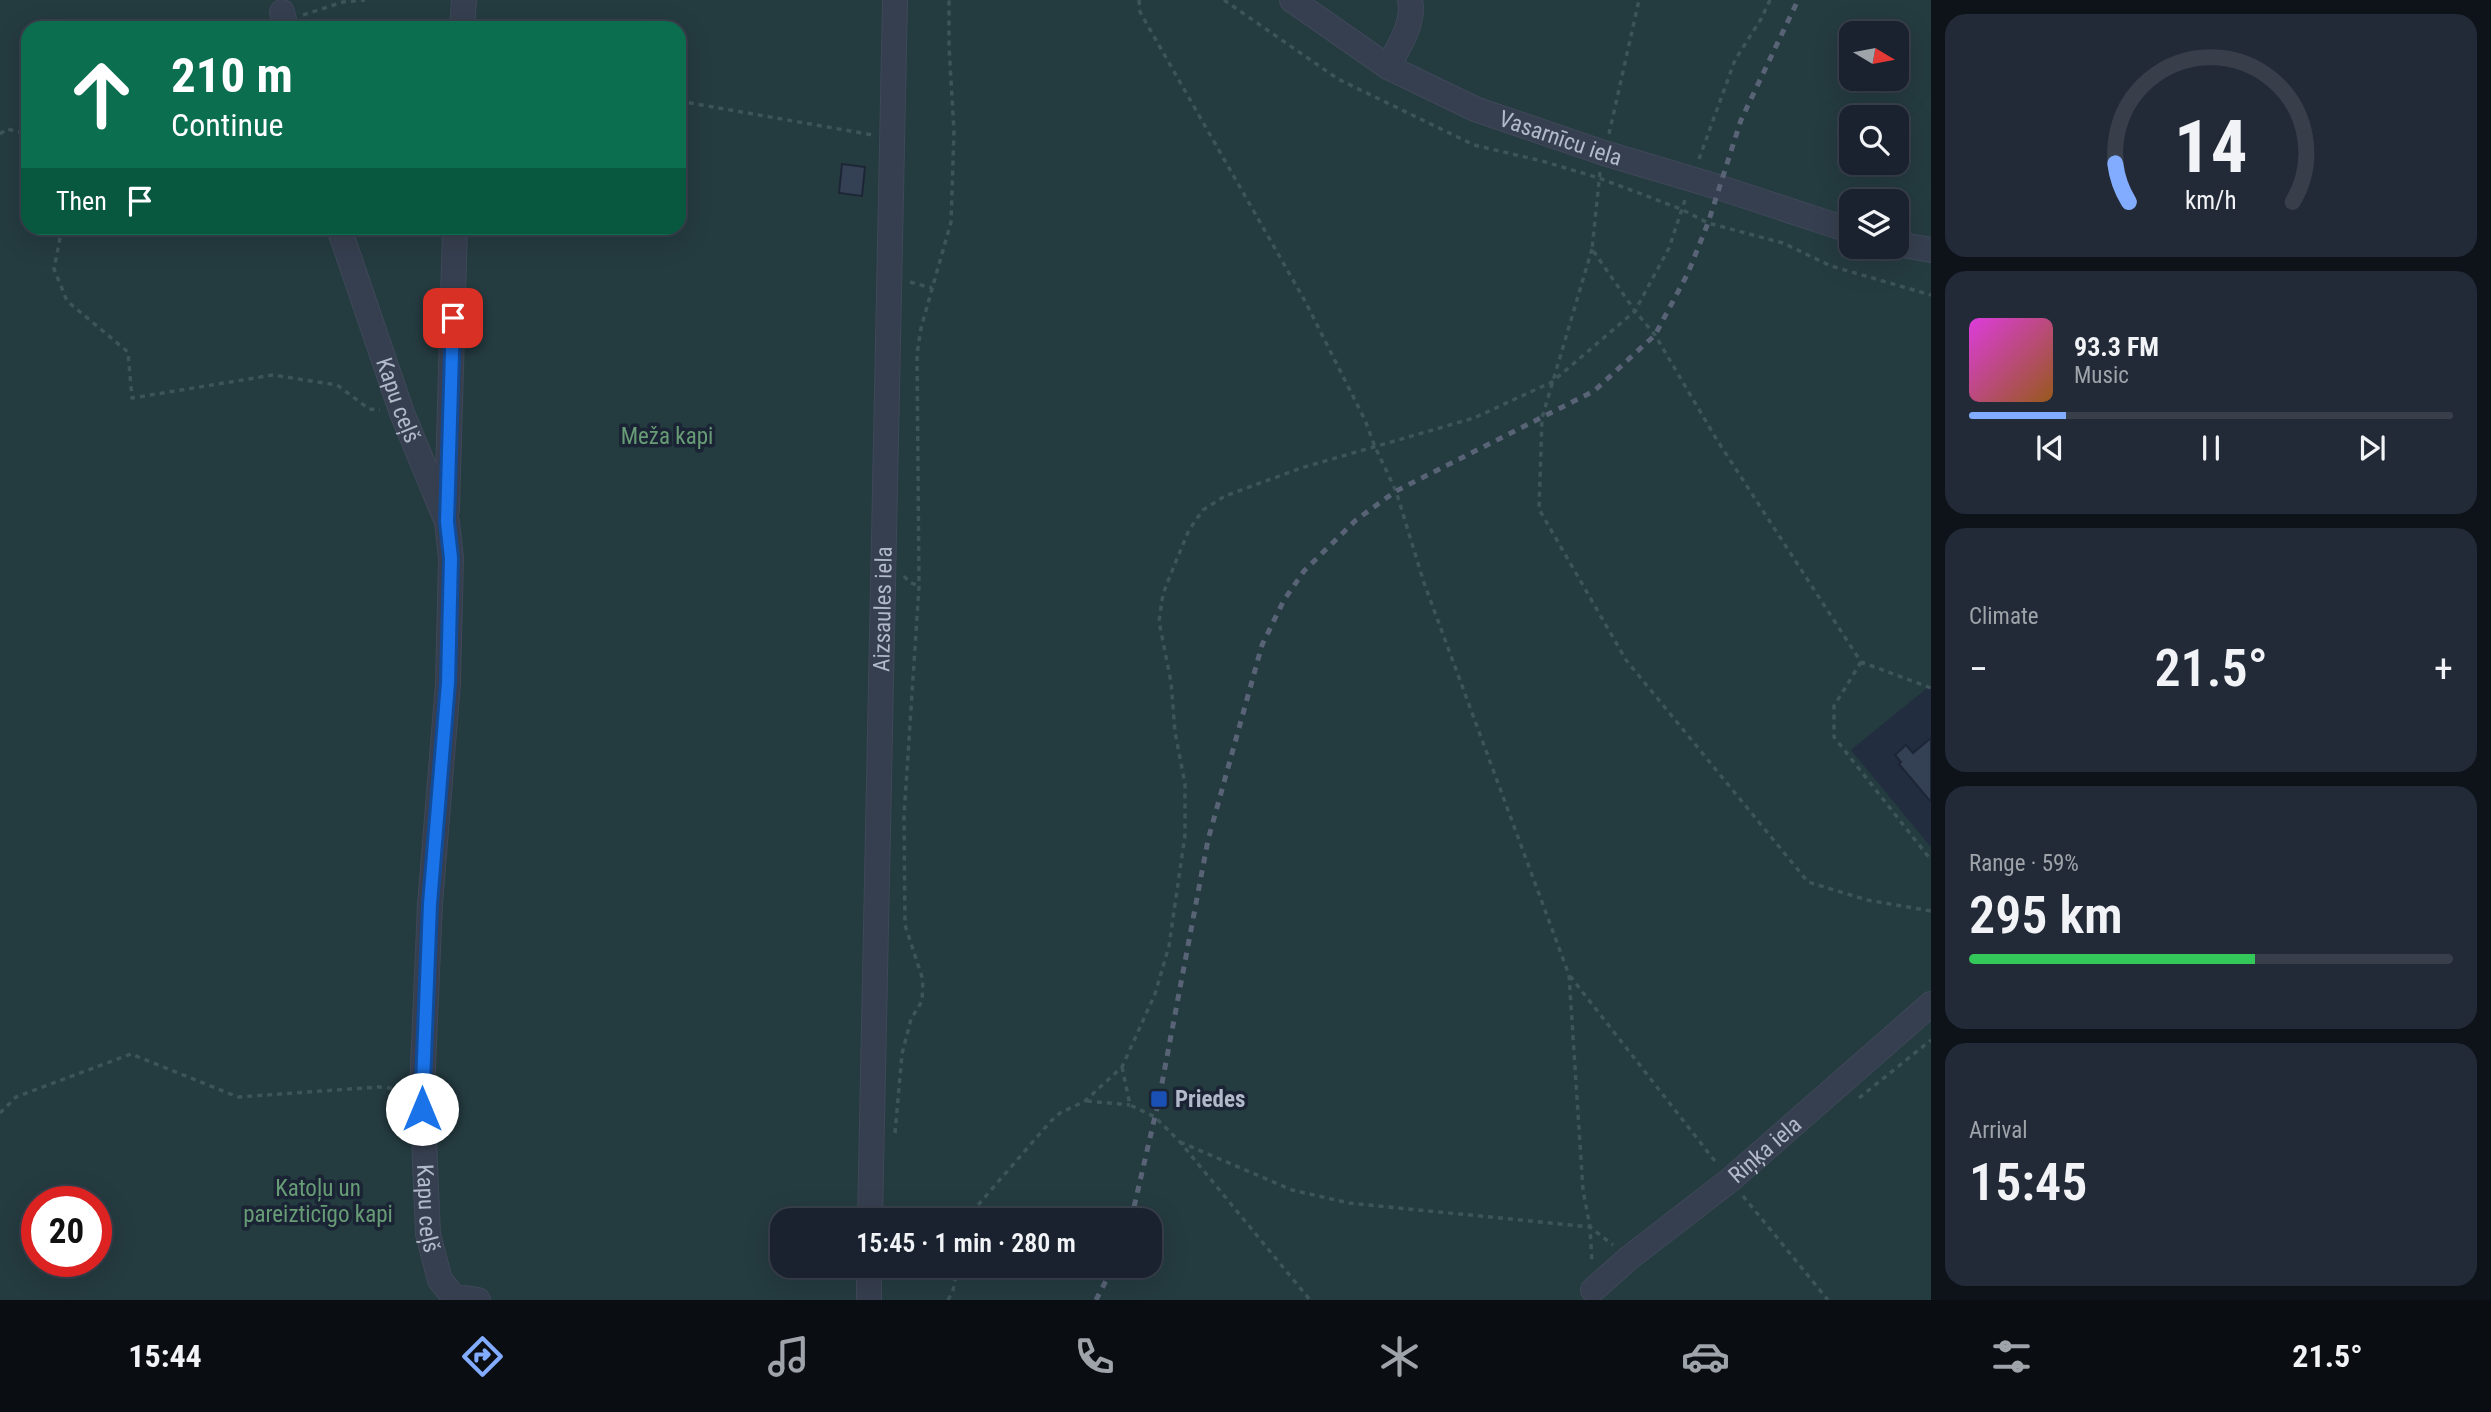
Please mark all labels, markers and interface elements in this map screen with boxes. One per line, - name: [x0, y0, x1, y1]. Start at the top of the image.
- north arrow: [1839, 21, 1909, 91]
- map controls: [1839, 21, 1909, 259]
- text: 210 m: [171, 47, 293, 104]
- icon: ahead: [56, 49, 147, 140]
- text: 14: [2174, 104, 2248, 190]
- street label: Vasarnīcu iela: [1496, 105, 1625, 171]
- button: search: [1839, 105, 1909, 175]
- text: Continue: [171, 106, 283, 144]
- icon: arrive: [121, 182, 159, 220]
- text: km/h: [2185, 185, 2237, 214]
- text: Then: [56, 186, 107, 216]
- button: layers: [1839, 189, 1909, 259]
- pin: [423, 288, 483, 348]
- icon: arrive: [434, 299, 472, 337]
- text: 93.3 FM: [2074, 332, 2159, 362]
- street label: Kapu ceļš: [371, 354, 426, 447]
- text: Music: [2074, 362, 2129, 389]
- park label: Meža kapi: [621, 423, 713, 450]
- icon: previous: [2031, 429, 2069, 467]
- icon: pause: [2192, 429, 2230, 467]
- icon: next: [2353, 429, 2391, 467]
- street label: Aizsaules iela: [868, 546, 897, 672]
- text: Climate: [1969, 603, 2039, 630]
- text: 21.5°: [2154, 638, 2268, 699]
- text: −: [1969, 647, 1988, 691]
- text: +: [2434, 647, 2453, 691]
- text: Range · 59%: [1969, 850, 2079, 877]
- text: 295 km: [1969, 885, 2123, 946]
- position arrow: [385, 1072, 459, 1146]
- place label: Priedes: [1175, 1086, 1245, 1113]
- marker: Priedes: [1149, 1089, 1169, 1109]
- street label: Riņķa iela: [1723, 1111, 1807, 1189]
- text: Arrival: [1969, 1117, 2028, 1144]
- text: 15:45: [1969, 1152, 2087, 1213]
- street label: Kapu ceļš: [412, 1164, 446, 1255]
- park label: Katoļu un pareizticīgo kapi: [243, 1175, 393, 1228]
- speed limit sign: 20: [21, 1186, 112, 1277]
- text: 15:45 · 1 min · 280 m: [856, 1228, 1076, 1258]
- icon: directions: [458, 1332, 507, 1381]
- icon: music: [764, 1332, 813, 1381]
- icon: phone: [1070, 1332, 1119, 1381]
- icon: climate: [1375, 1332, 1424, 1381]
- icon: car: [1681, 1332, 1730, 1381]
- icon: filters: [1987, 1332, 2036, 1381]
- text: 15:44: [128, 1337, 202, 1375]
- text: 21.5°: [2292, 1337, 2363, 1375]

